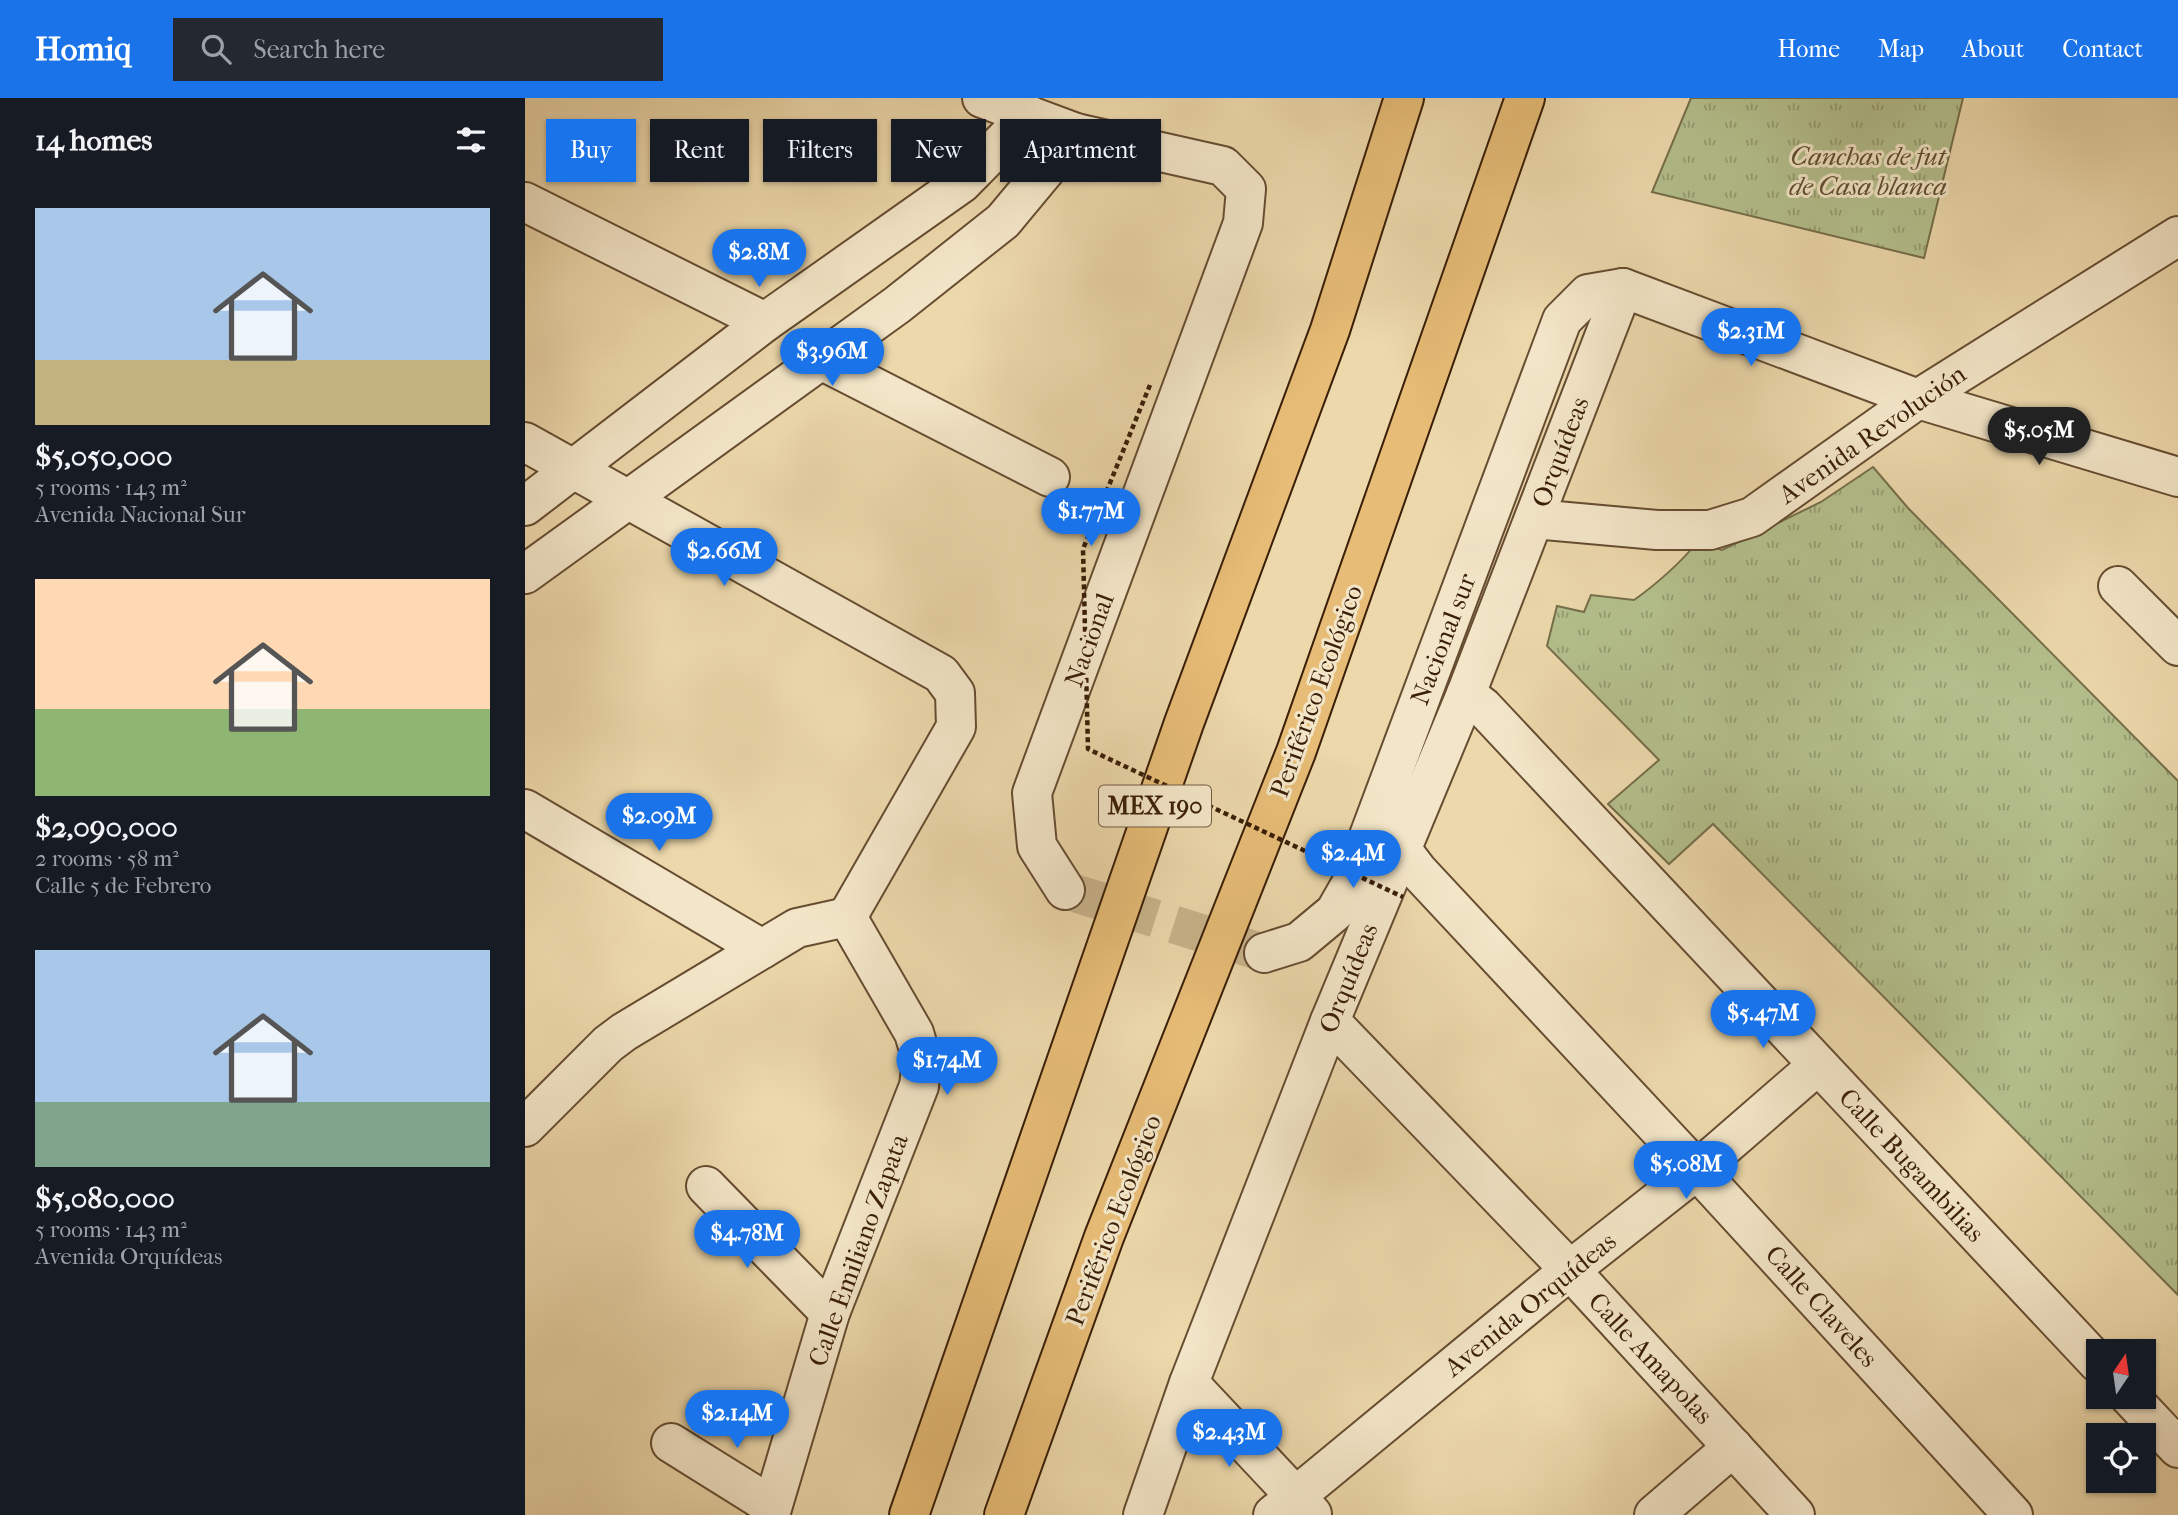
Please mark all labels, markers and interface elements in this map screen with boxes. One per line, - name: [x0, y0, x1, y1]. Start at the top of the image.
- search box: [173, 18, 663, 81]
- text: Homiq: [35, 30, 131, 69]
- icon: search: [197, 30, 235, 68]
- text: Search here: [253, 34, 385, 65]
- text: Home: [1778, 35, 1840, 63]
- text: Map: [1878, 35, 1924, 63]
- text: About: [1962, 35, 2024, 63]
- text: Contact: [2062, 35, 2143, 63]
- chip: Buy: [546, 119, 636, 182]
- chip: Rent: [650, 119, 749, 182]
- chip: Filters: [763, 119, 877, 182]
- chip: New: [891, 119, 986, 182]
- chip: Apartment: [1000, 119, 1161, 182]
- icon: filters: [452, 121, 490, 159]
- text: 14 homes: [35, 123, 152, 158]
- park label: Canchas de fut de Casa blanca: [1789, 141, 1948, 202]
- pin: $2.8M: [710, 230, 808, 289]
- text: $2.8M: [728, 238, 790, 265]
- icon: home: [200, 253, 326, 379]
- pin: $2.31M: [1694, 308, 1808, 368]
- text: $2.31M: [1717, 317, 1785, 344]
- pin: $3.96M: [775, 328, 889, 388]
- text: $3.96M: [796, 337, 868, 364]
- street label: Avenida Revolución: [1772, 358, 1972, 511]
- street label: Orquídeas: [1525, 393, 1596, 512]
- pin: $5.05M: [1982, 408, 2096, 467]
- text: $5.05M: [2004, 416, 2074, 443]
- text: $5,050,000: [35, 439, 173, 474]
- text: 5 rooms · 143 m²: [35, 474, 187, 501]
- pin: $1.77M: [1034, 489, 1148, 548]
- text: $1.77M: [1057, 497, 1125, 524]
- text: Avenida Nacional Sur: [35, 501, 246, 528]
- pin: $2.66M: [667, 528, 781, 588]
- text: $2.66M: [687, 537, 761, 564]
- street label: Nacional sur: [1404, 569, 1483, 709]
- street label: Periférico Ecológico: [1264, 581, 1369, 801]
- street label: Nacional: [1058, 589, 1121, 691]
- icon: home: [200, 624, 326, 750]
- road number: MEX 190: [1099, 786, 1211, 826]
- pin: $2.09M: [602, 794, 716, 853]
- text: $2.09M: [622, 802, 696, 829]
- text: $2,090,000: [35, 810, 178, 845]
- pin: $2.4M: [1304, 830, 1402, 890]
- text: $2.4M: [1321, 839, 1385, 866]
- text: 2 rooms · 58 m²: [35, 845, 179, 872]
- text: Calle 5 de Febrero: [35, 872, 212, 899]
- street label: Orquídeas: [1312, 919, 1385, 1038]
- pin: $5.47M: [1706, 990, 1820, 1050]
- icon: home: [200, 995, 326, 1121]
- text: $5.47M: [1727, 999, 1799, 1026]
- pin: $1.74M: [890, 1038, 1004, 1097]
- text: $1.74M: [912, 1046, 982, 1073]
- street label: Calle Bugambilias: [1832, 1082, 1991, 1249]
- street label: Periférico Ecológico: [1059, 1110, 1168, 1330]
- street label: Calle Emiliano Zapata: [802, 1129, 915, 1371]
- pin: $5.08M: [1629, 1142, 1743, 1201]
- text: $5.08M: [1650, 1150, 1722, 1177]
- text: $5,080,000: [35, 1181, 175, 1216]
- pin: $4.78M: [690, 1210, 804, 1270]
- text: 5 rooms · 143 m²: [35, 1216, 187, 1243]
- text: $4.78M: [710, 1219, 784, 1246]
- street label: Avenida Orquídeas: [1437, 1226, 1622, 1384]
- street label: Calle Claveles: [1759, 1239, 1884, 1374]
- text: Avenida Orquídeas: [35, 1243, 222, 1270]
- street label: Calle Amapolas: [1582, 1286, 1719, 1431]
- north arrow: [2086, 1339, 2156, 1409]
- map controls: [2086, 1339, 2156, 1493]
- pin: $2.14M: [680, 1390, 794, 1450]
- text: $2.14M: [701, 1399, 773, 1426]
- pin: $2.43M: [1172, 1410, 1286, 1469]
- text: $2.43M: [1192, 1418, 1266, 1445]
- button: locate: [2086, 1423, 2156, 1493]

